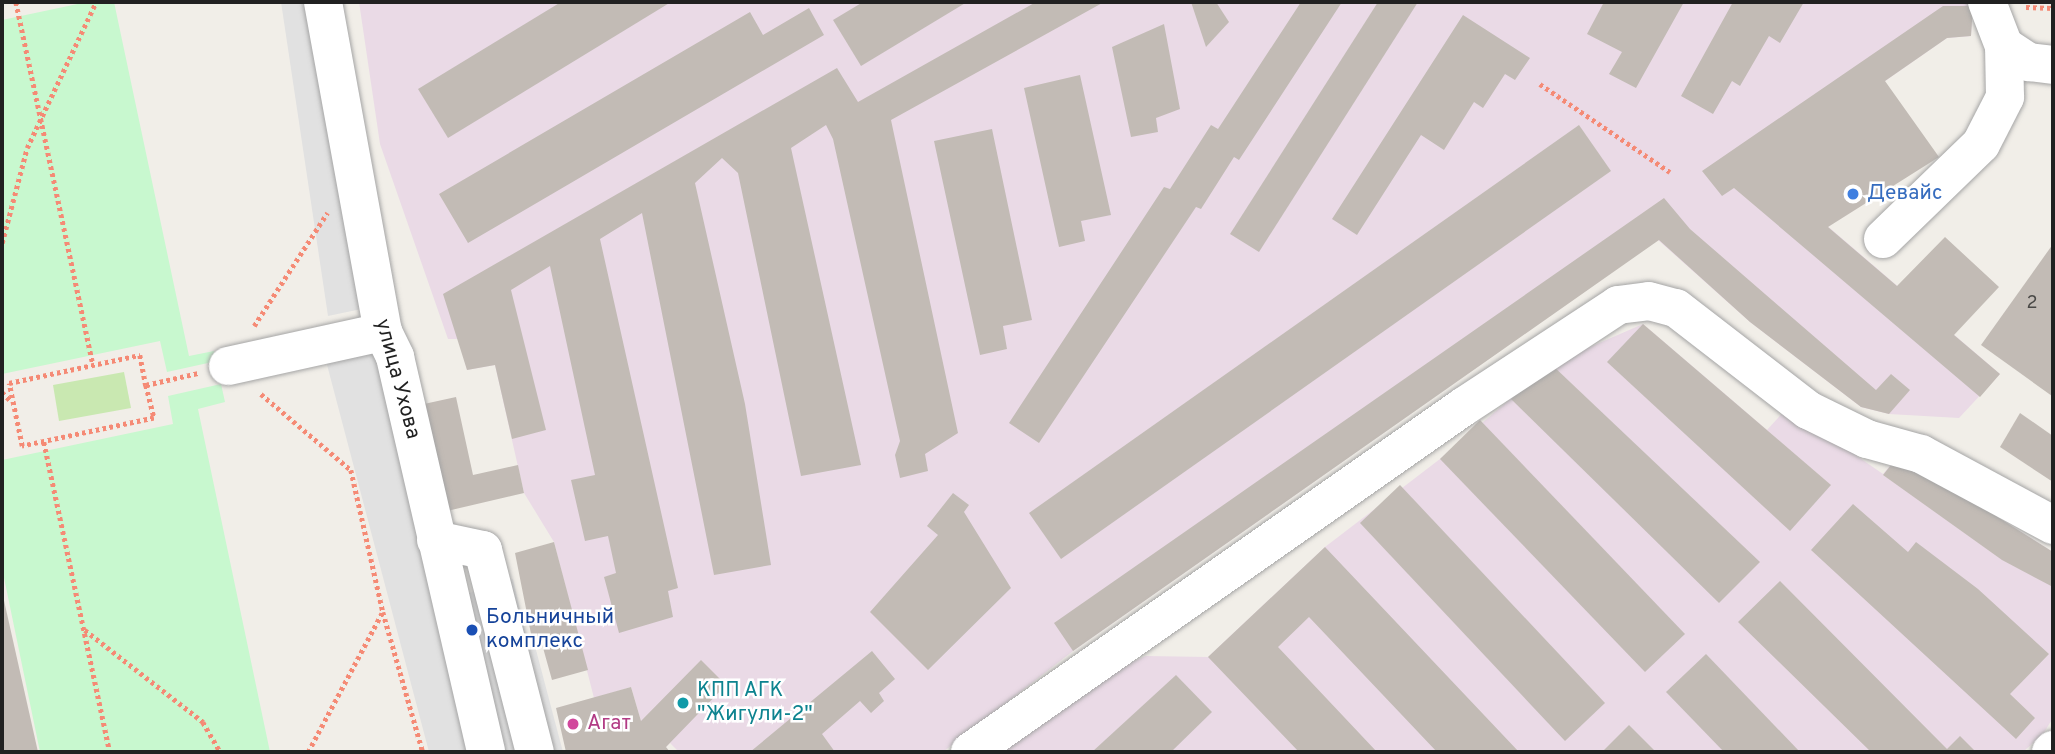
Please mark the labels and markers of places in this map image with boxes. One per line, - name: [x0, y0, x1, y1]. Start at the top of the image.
- place label: Девайс: [1867, 181, 1942, 207]
- marker: Девайс: [1845, 186, 1861, 202]
- place label: Больничный комплекс: [486, 605, 614, 655]
- marker: Больничный комплекс: [464, 622, 480, 638]
- place label: КПП АГК "Жигули-2": [697, 678, 813, 728]
- marker: КПП АГК "Жигули-2": [675, 695, 691, 711]
- place label: Агат: [587, 711, 631, 737]
- marker: Агат: [565, 716, 581, 732]

